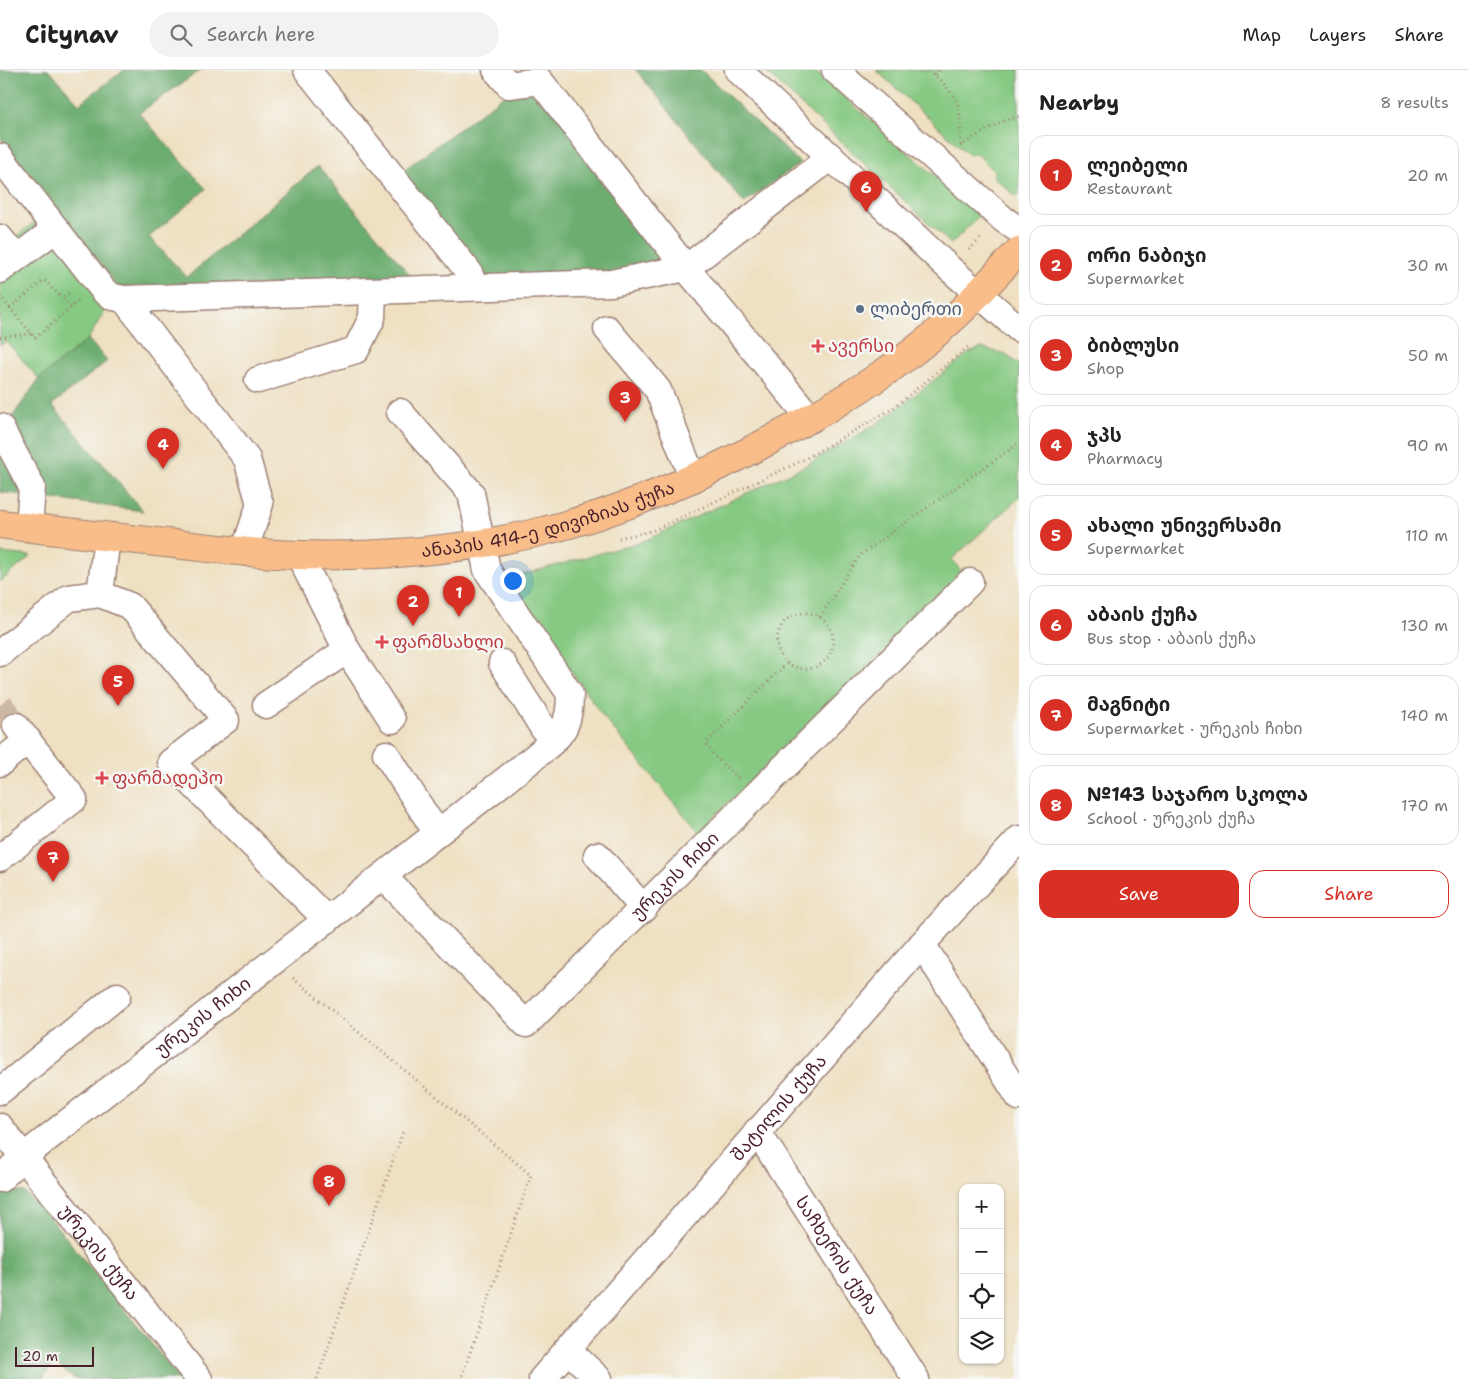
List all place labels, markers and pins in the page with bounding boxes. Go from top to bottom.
pin: 6 [850,171,882,212]
place label: ლიბერთი [870,297,962,321]
marker: ლიბერთი [854,303,866,315]
place label: ავერსი [828,334,894,358]
marker: ავერსი [812,340,824,352]
pin: 3 [609,381,641,422]
pin: 4 [147,428,179,469]
pin: 1 [443,576,475,617]
pin: 2 [397,585,429,626]
place label: ფარმსახლი [392,630,504,654]
marker: ფარმსახლი [376,636,388,648]
pin: 5 [102,665,134,706]
place label: ფარმადეპო [112,766,223,790]
marker: ფარმადეპო [96,772,108,784]
pin: 7 [37,841,69,882]
pin: 8 [313,1165,345,1206]

